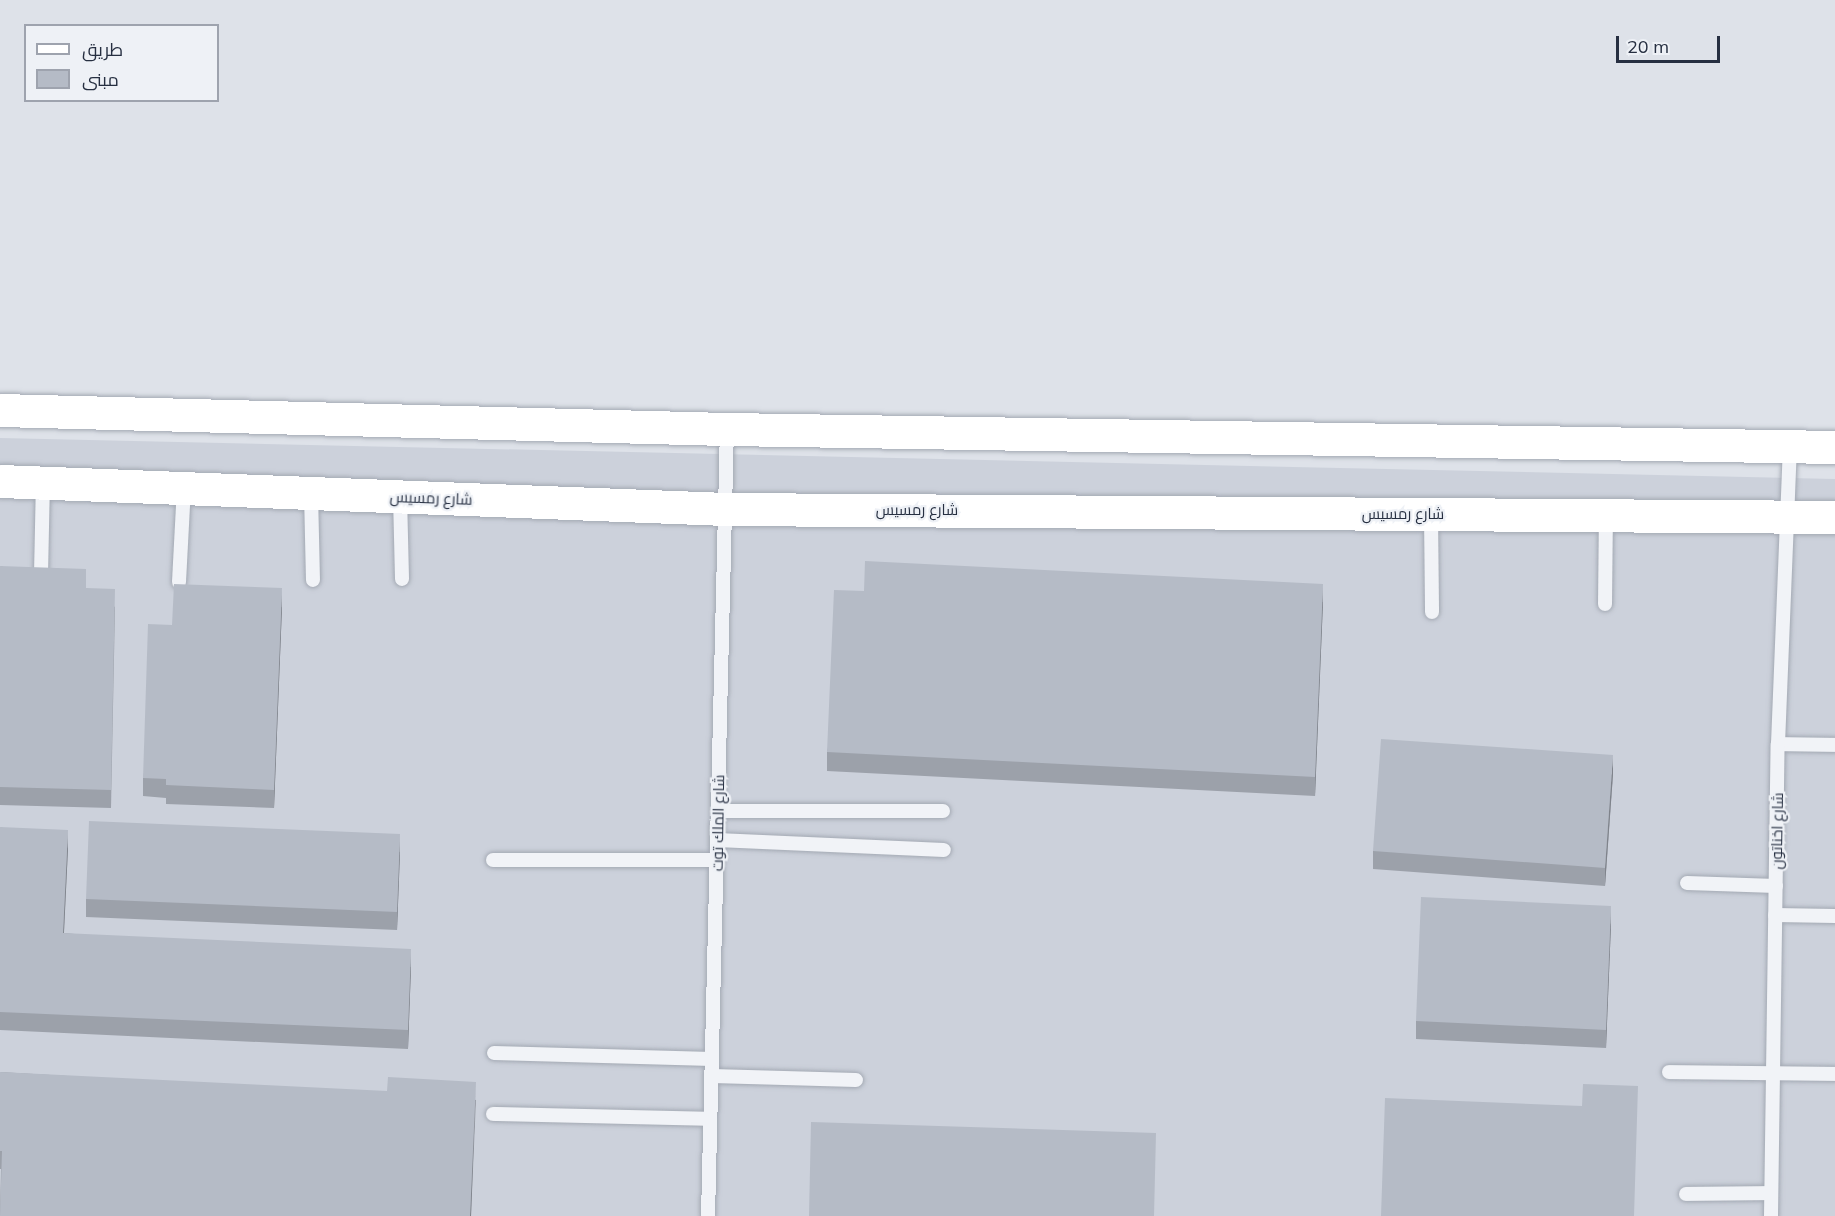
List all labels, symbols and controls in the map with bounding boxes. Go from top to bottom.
legend [24,24,219,102]
scale bar [1619,24,1722,62]
text: 20 m [1627,35,1669,58]
text: طريق [82,38,123,61]
text: مبنى [82,68,119,91]
street label: شارع رمسيس [389,488,473,508]
street label: شارع رمسيس [876,501,958,519]
street label: شارع رمسيس [1362,505,1444,523]
street label: شارع الملك توت [708,775,728,871]
street label: شارع اخناتون [1767,792,1787,870]

